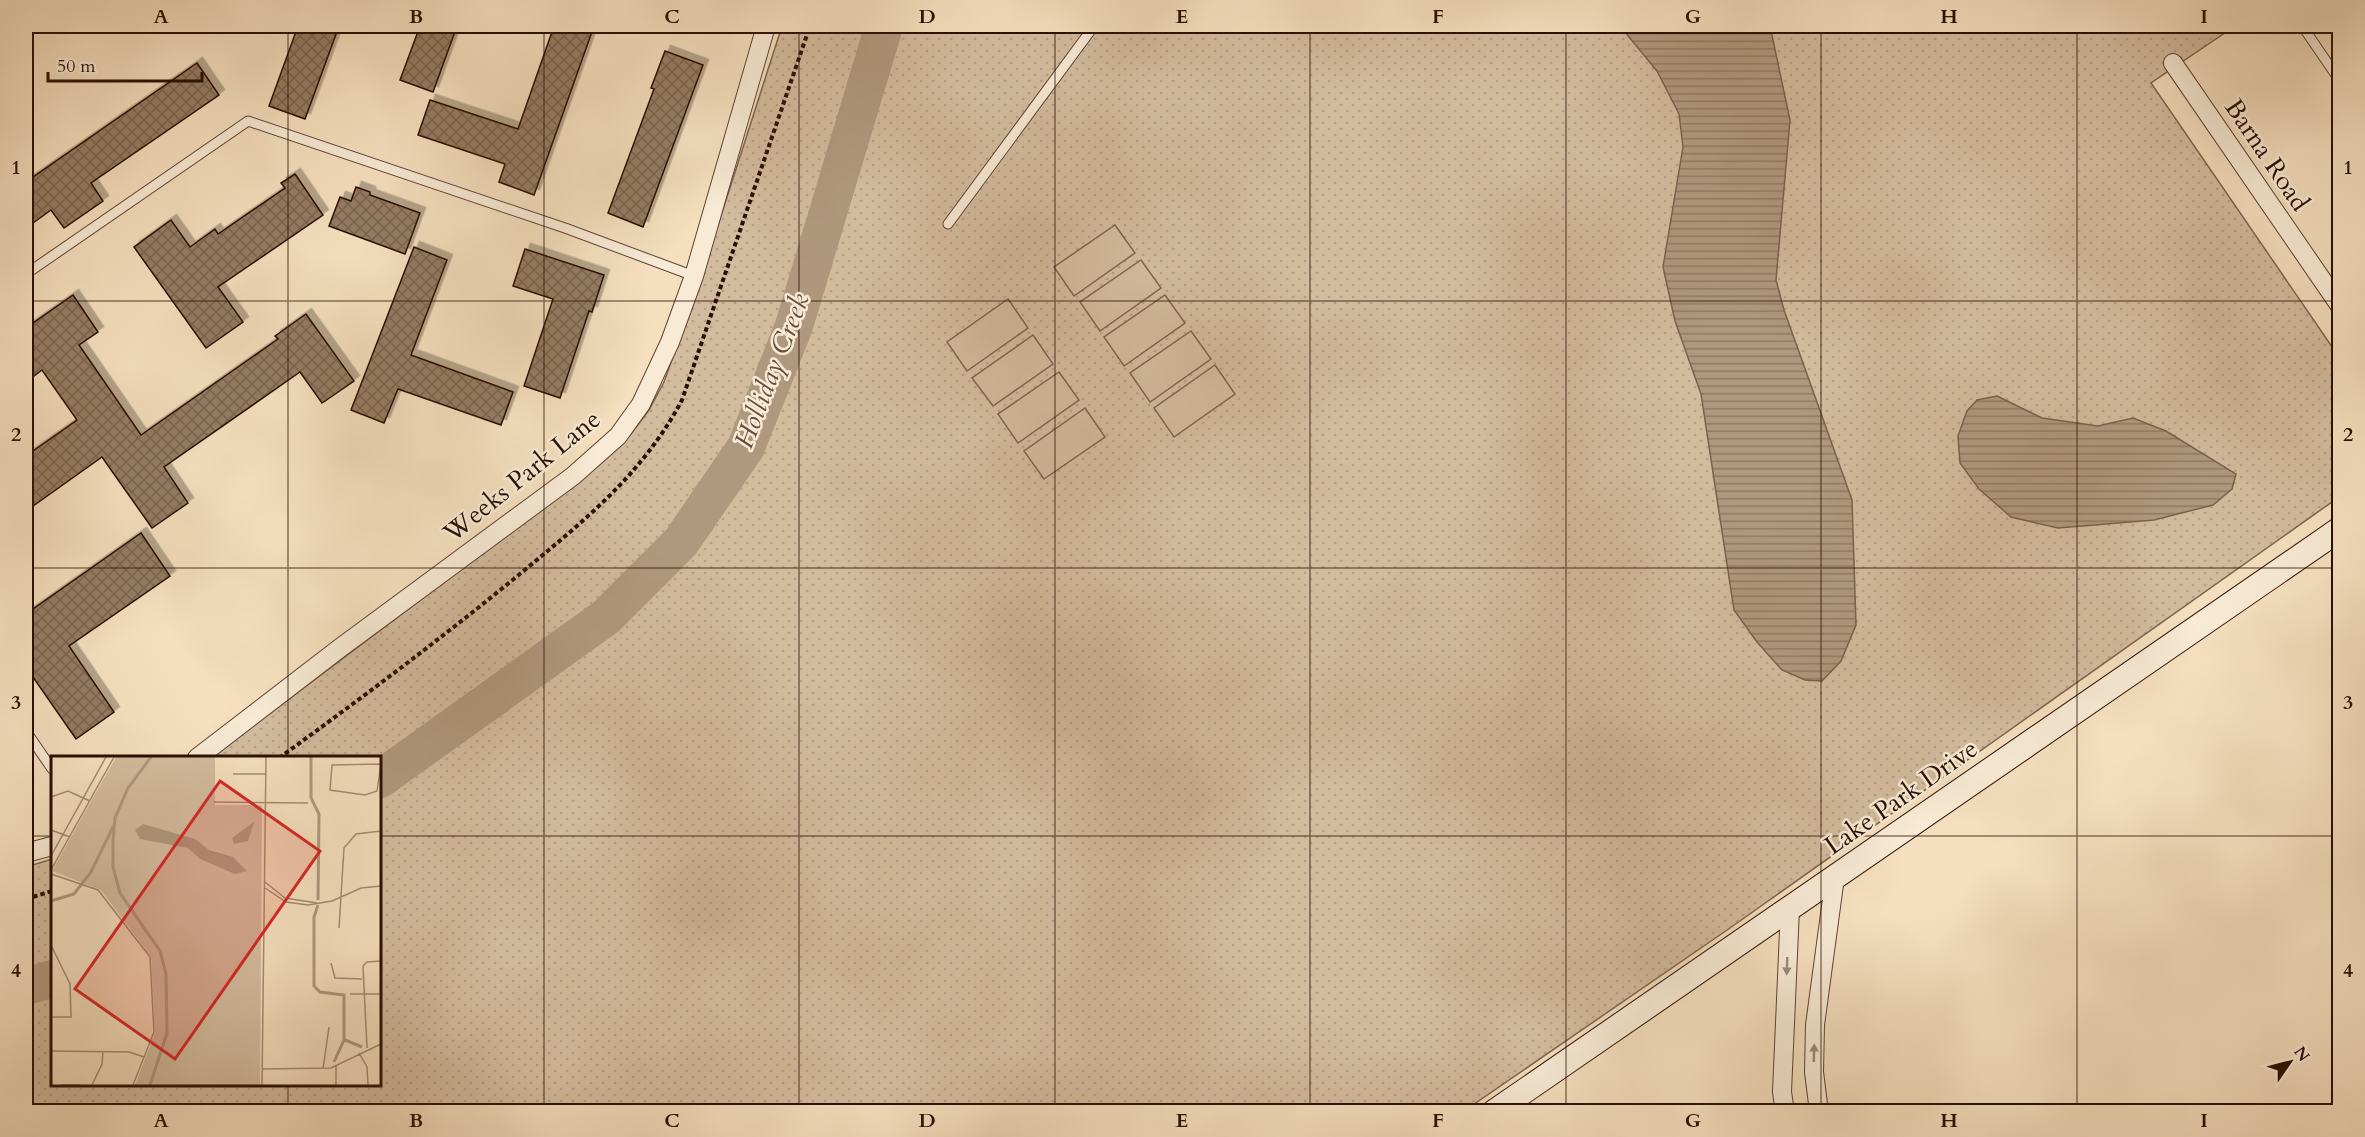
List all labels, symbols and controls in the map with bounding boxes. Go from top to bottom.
text: A [153,3,169,30]
text: B [409,3,423,30]
text: C [664,3,680,30]
text: D [918,3,936,30]
text: E [1176,3,1188,30]
text: F [1432,3,1444,30]
text: G [1685,3,1701,30]
text: H [1940,3,1958,30]
text: I [2200,3,2208,30]
scale bar [48,45,202,83]
text: 50 m [57,54,96,79]
street label: Barna Road [2217,92,2318,218]
text: 1 [11,154,21,181]
text: 1 [2343,154,2353,181]
water label: Holliday Creek [725,288,819,454]
street label: Weeks Park Lane [435,402,608,551]
text: 2 [11,421,21,448]
text: 2 [2343,421,2353,448]
text: 3 [11,689,21,716]
text: 3 [2343,689,2353,716]
street label: Lake Park Drive [1817,731,1985,863]
inset map [51,756,381,1086]
text: 4 [11,957,21,984]
one-way arrow [1783,957,1792,976]
text: 4 [2343,957,2353,984]
north arrow [2260,1032,2320,1092]
text: N [2288,1042,2315,1066]
one-way arrow [1810,1044,1819,1063]
text: A [153,1107,169,1134]
text: B [409,1107,423,1134]
text: C [664,1107,680,1134]
text: D [918,1107,936,1134]
text: E [1176,1107,1188,1134]
text: F [1432,1107,1444,1134]
text: G [1685,1107,1701,1134]
text: H [1940,1107,1958,1134]
text: I [2200,1107,2208,1134]

